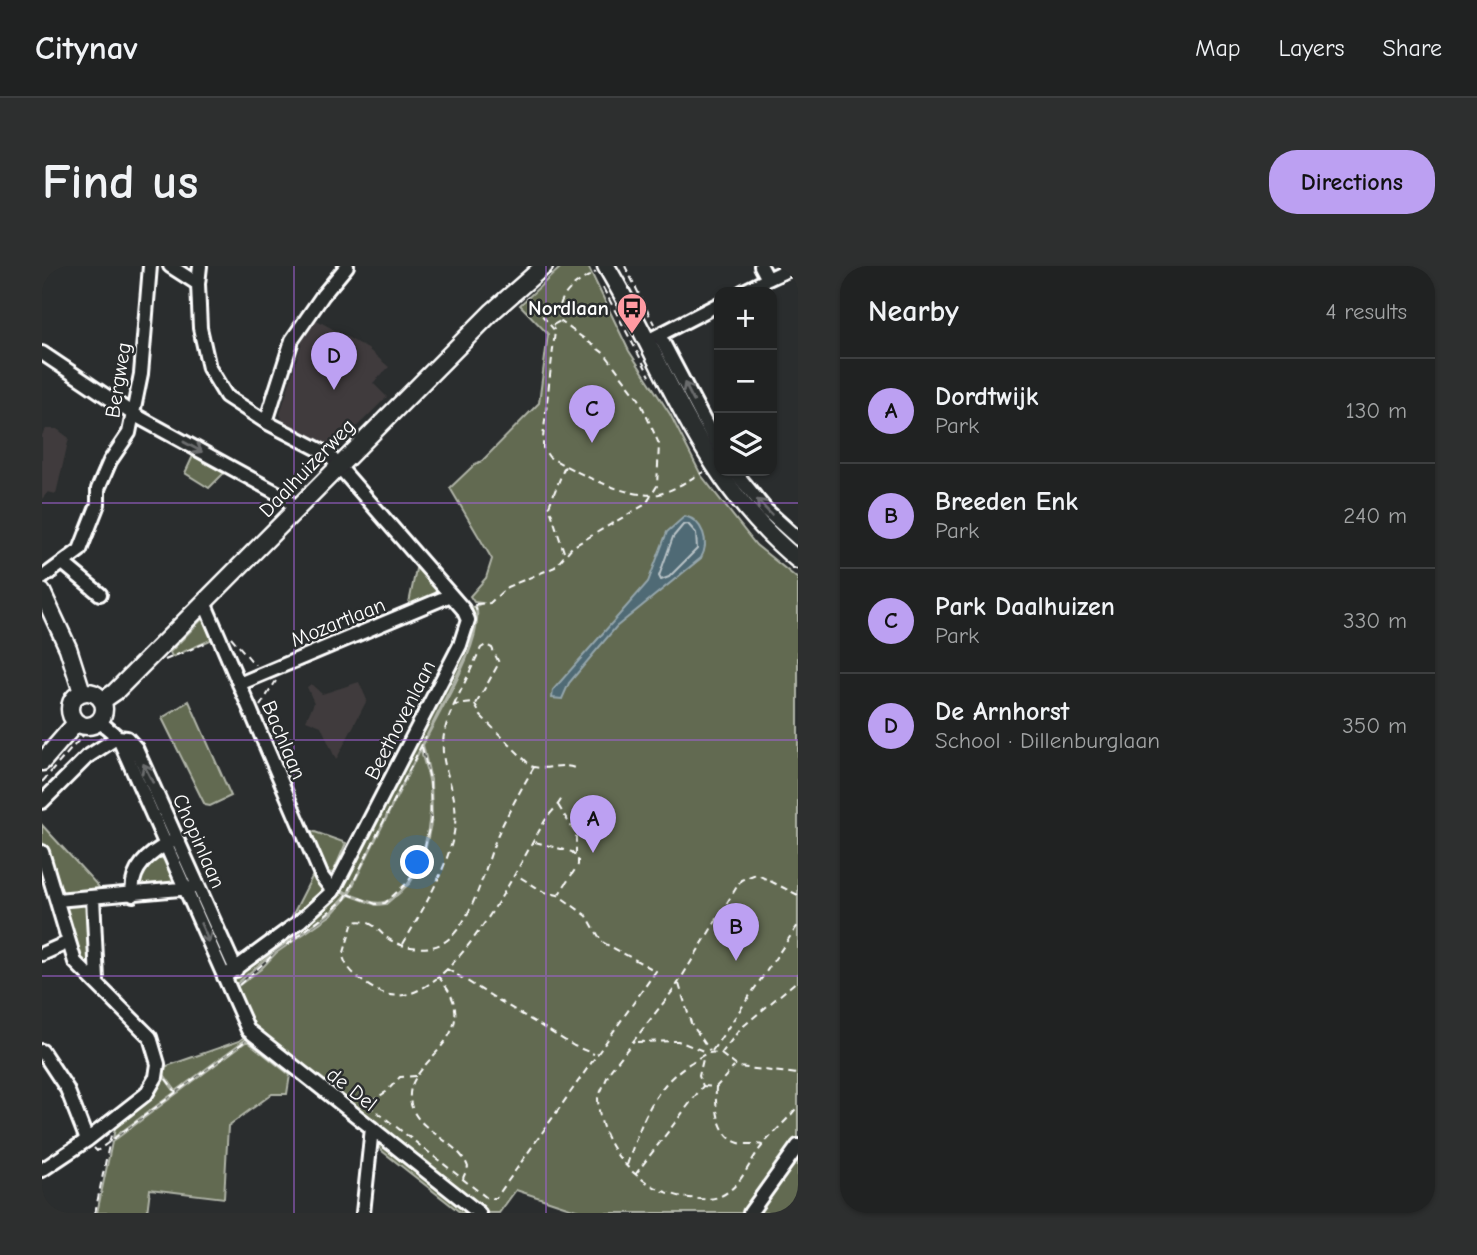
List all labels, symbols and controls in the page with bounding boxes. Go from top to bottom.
text: Citynav [35,29,138,67]
text: Map [1195,34,1241,62]
text: Layers [1279,34,1344,62]
text: Share [1382,34,1442,62]
button: Directions [1269,150,1435,214]
text: Find us [42,154,198,210]
map controls [714,287,777,476]
button: + [714,287,777,350]
bus stop icon: Nordlaan [615,291,649,335]
text: Nearby [868,294,959,329]
place label: Nordlaan [528,296,609,320]
text: 4 results [1325,298,1407,325]
pin: D [311,332,357,390]
street label: Bergweg [100,340,136,420]
button: − [714,350,777,413]
one-way arrow [681,382,695,403]
text: Dordtwijk [935,382,1038,412]
pin: C [569,385,615,443]
text: A [885,397,897,424]
text: 130 m [1346,397,1407,424]
text: Park [935,412,979,439]
button: layers [714,413,777,476]
street label: Daalhuizerweg [254,414,360,522]
one-way arrow [182,441,203,454]
text: Breeden Enk [935,487,1078,517]
one-way arrow [755,499,772,516]
text: B [884,502,898,529]
text: 240 m [1343,502,1407,529]
text: Park [935,517,979,544]
street label: Mozartlaan [287,592,389,652]
text: Park Daalhuizen [935,592,1115,622]
text: C [884,607,898,634]
text: 330 m [1343,607,1407,634]
text: Park [935,622,979,649]
street label: Beethovenlaan [360,656,440,784]
street label: Bachlaan [257,697,311,783]
text: De Arnhorst [935,697,1069,727]
text: D [884,712,898,739]
text: 350 m [1342,712,1407,739]
text: School · Dillenburglaan [935,727,1160,754]
one-way arrow [140,763,154,784]
street label: Chopinlaan [168,790,230,892]
pin: A [570,795,616,853]
your location [400,845,434,879]
pin: B [713,903,759,961]
one-way arrow [199,922,212,944]
street label: de Del [322,1062,382,1116]

